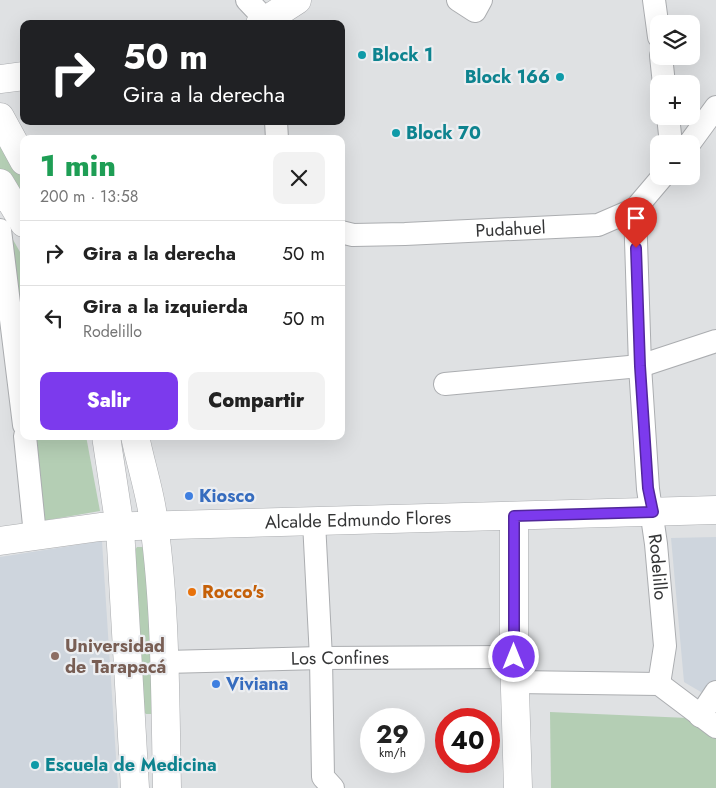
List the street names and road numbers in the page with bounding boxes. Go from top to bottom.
street label: Pudahuel [475,214,546,244]
street label: Alcalde Edmundo Flores [264,504,451,535]
street label: Rodelillo [642,532,674,601]
street label: Los Confines [291,645,389,672]

